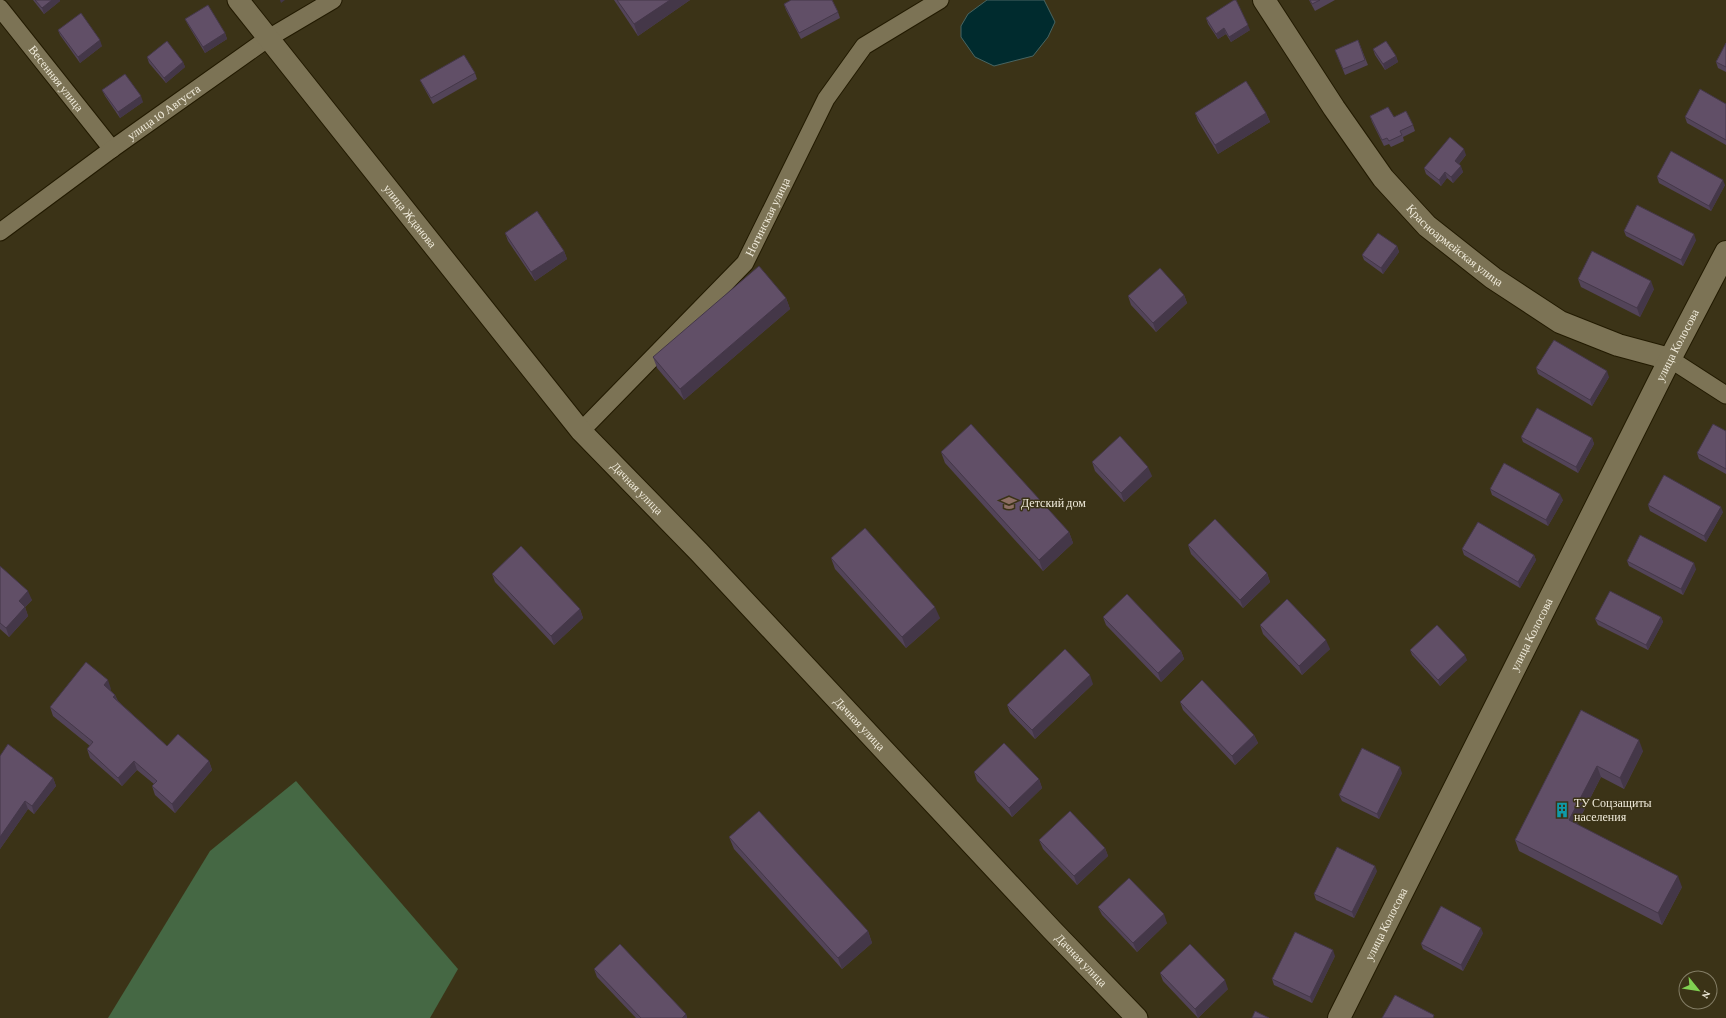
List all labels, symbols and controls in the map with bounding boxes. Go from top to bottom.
street label: Весенняя улица [26,43,87,115]
street label: улица 10 Августа [125,81,204,143]
street label: Ногинская улица [742,175,793,259]
street label: улица Жданова [380,181,440,251]
street label: Красноармейская улица [1404,201,1506,290]
street label: улица Колосова [1653,306,1702,384]
street label: Дачная улица [608,459,666,518]
school or university icon: Детский дом [1000,494,1018,512]
place label: Детский дом [1021,496,1086,510]
street label: улица Колосова [1507,595,1556,673]
street label: Дачная улица [831,694,888,754]
place label: ТУ Соцзащиты населения [1574,796,1652,824]
building icon: ТУ Соцзащиты населения [1553,801,1571,819]
street label: улица Колосова [1362,885,1411,963]
street label: Дачная улица [1052,931,1110,990]
north arrow [1678,970,1718,1010]
text: N [1699,989,1714,1002]

